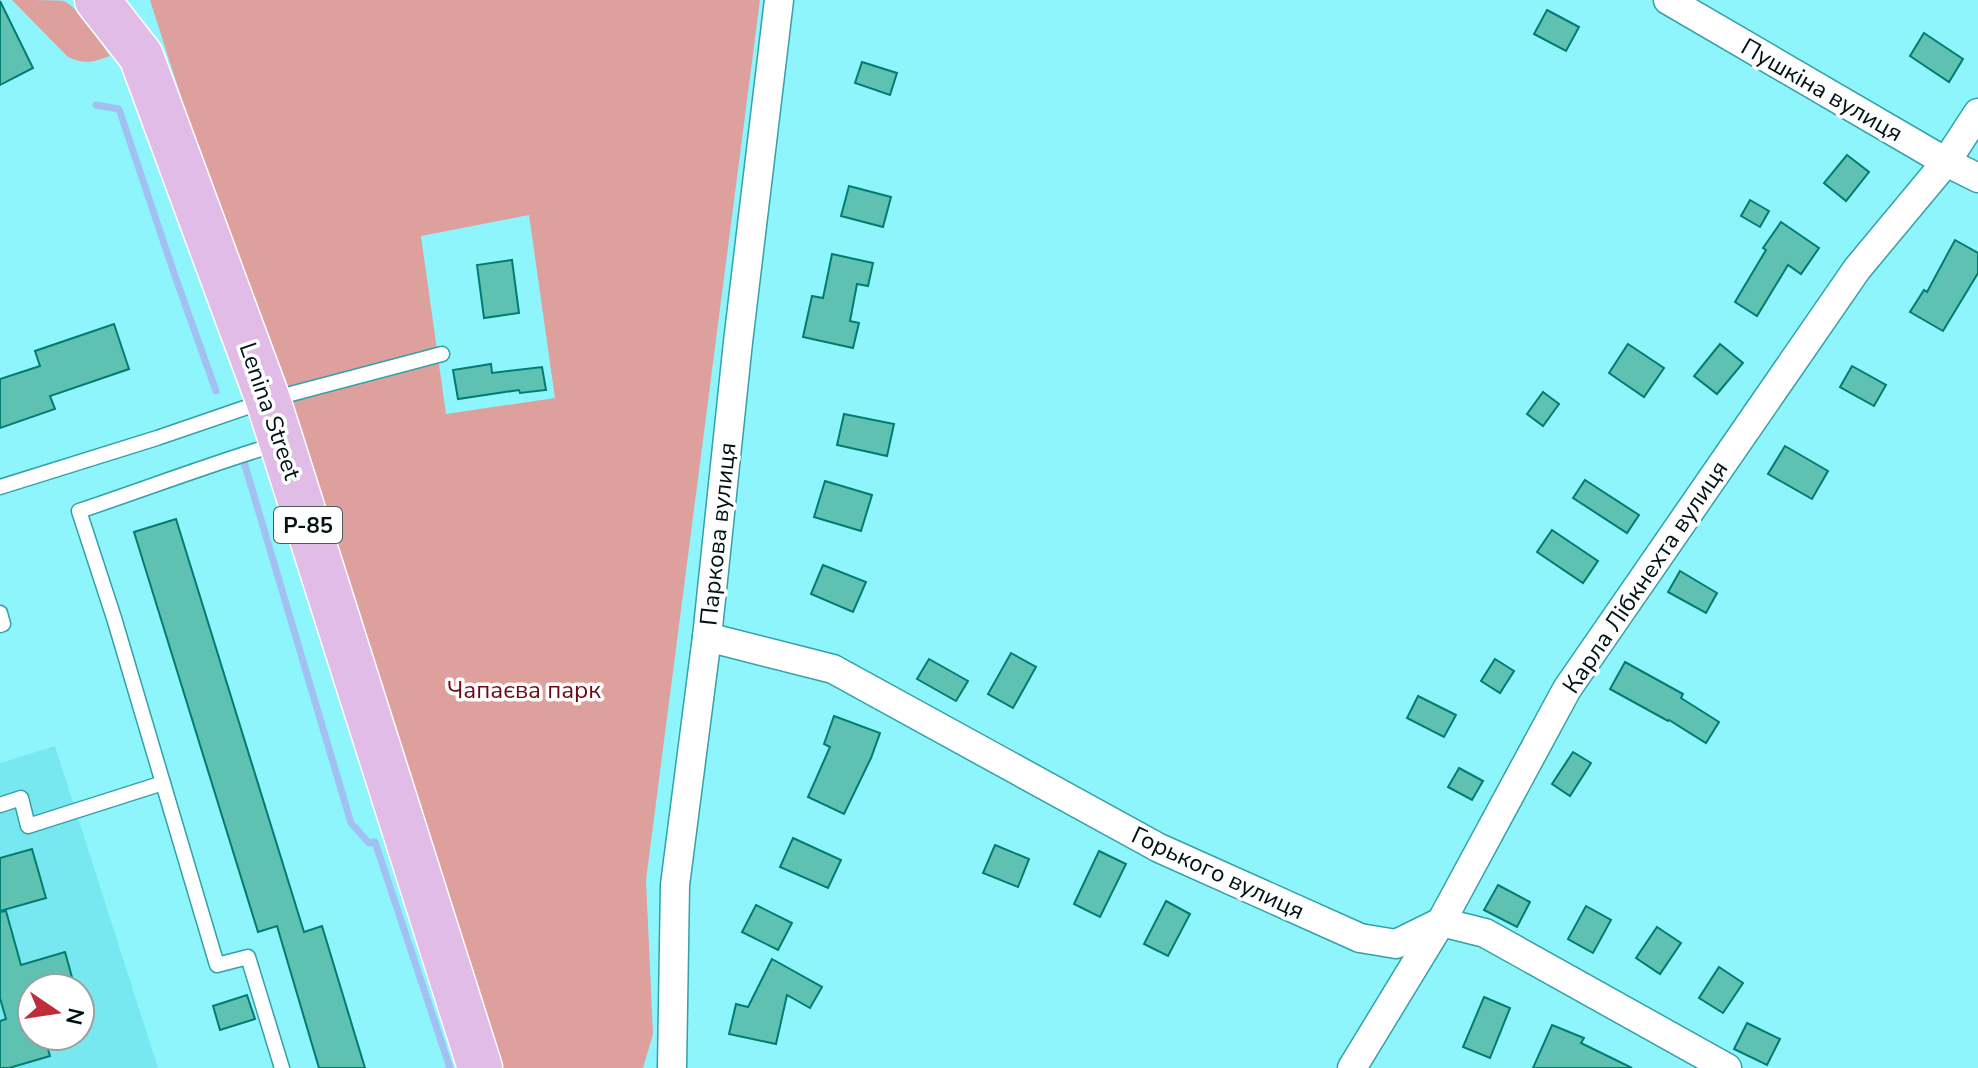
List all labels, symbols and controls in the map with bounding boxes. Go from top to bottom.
street label: Пушкіна вулиця [1735,31,1909,149]
street label: Lenina Street [232,338,309,484]
street label: Паркова вулиця [692,441,744,627]
street label: Карла Лібкнехта вулиця [1555,454,1735,700]
road number: Р-85 [274,507,342,543]
park label: Чапаєва парк [447,674,601,706]
street label: Горького вулиця [1126,819,1310,927]
north arrow [16,972,96,1052]
text: N [58,1005,91,1028]

